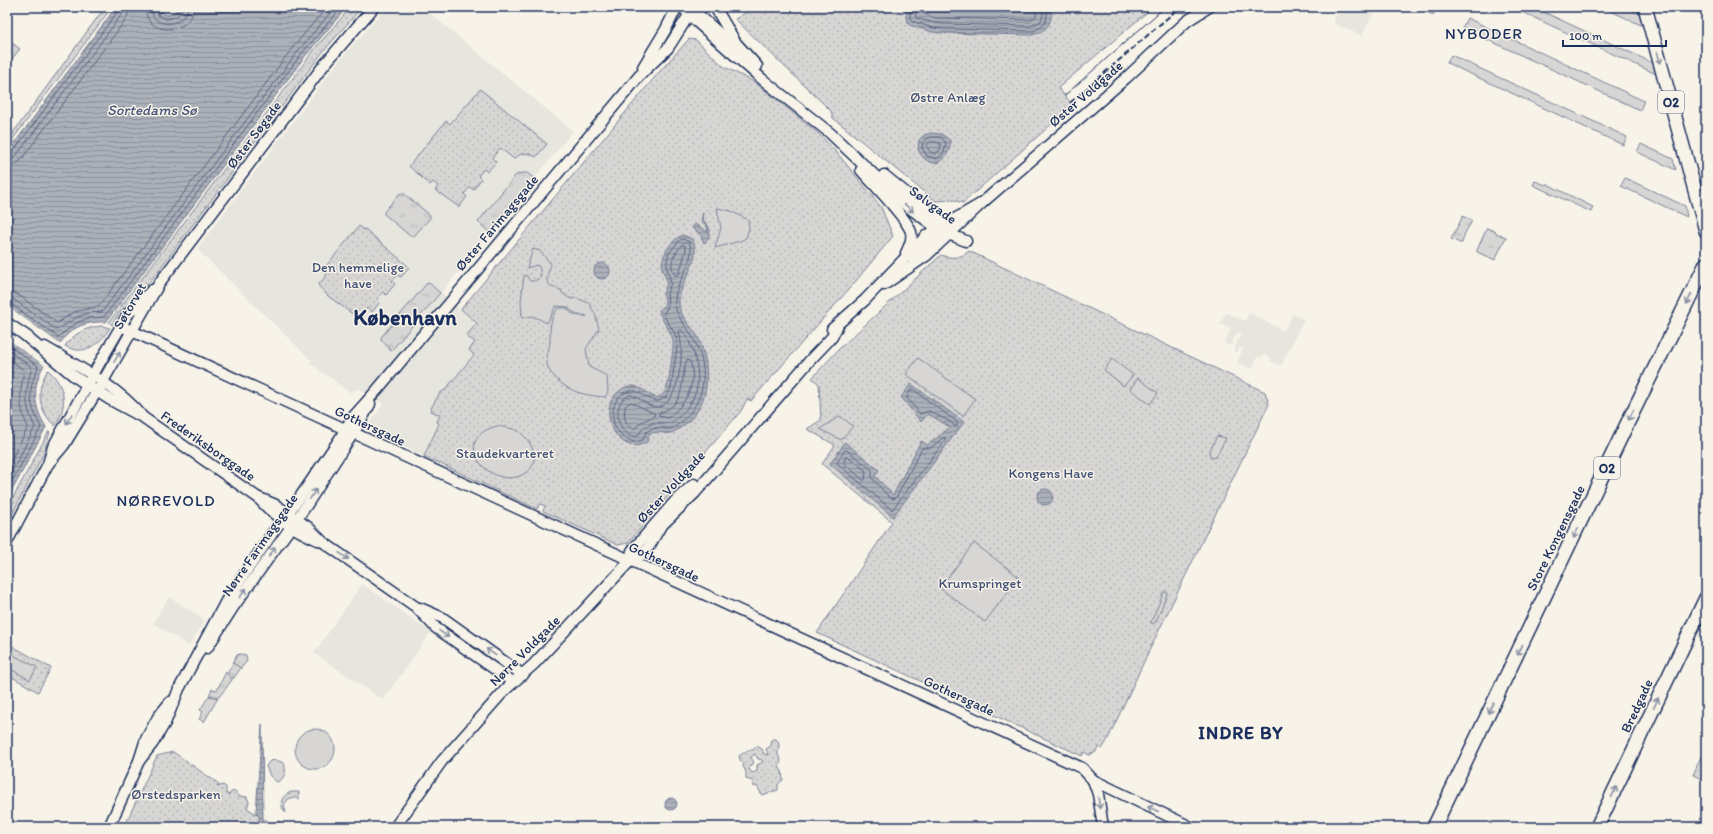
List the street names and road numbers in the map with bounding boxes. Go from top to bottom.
street label: Øster Voldgade [1045,57,1127,131]
road number: O2 [1658,91,1684,113]
street label: Øster Søgade [223,98,285,172]
street label: Øster Farimagsgade [452,171,542,275]
street label: Sølvgade [906,182,960,228]
street label: Søtorvet [110,280,150,332]
street label: Gothersgade [332,402,408,450]
street label: Frederiksborggade [157,407,259,485]
street label: Øster Voldgade [633,447,709,527]
road number: O2 [1594,457,1620,479]
street label: Store Kongensgade [1523,482,1589,593]
street label: Nørre Farimagsgade [218,490,302,600]
street label: Gothersgade [626,538,702,586]
street label: Nørre Voldgade [486,612,564,690]
street label: Gothersgade [921,672,997,720]
street label: Bredgade [1617,676,1657,736]

